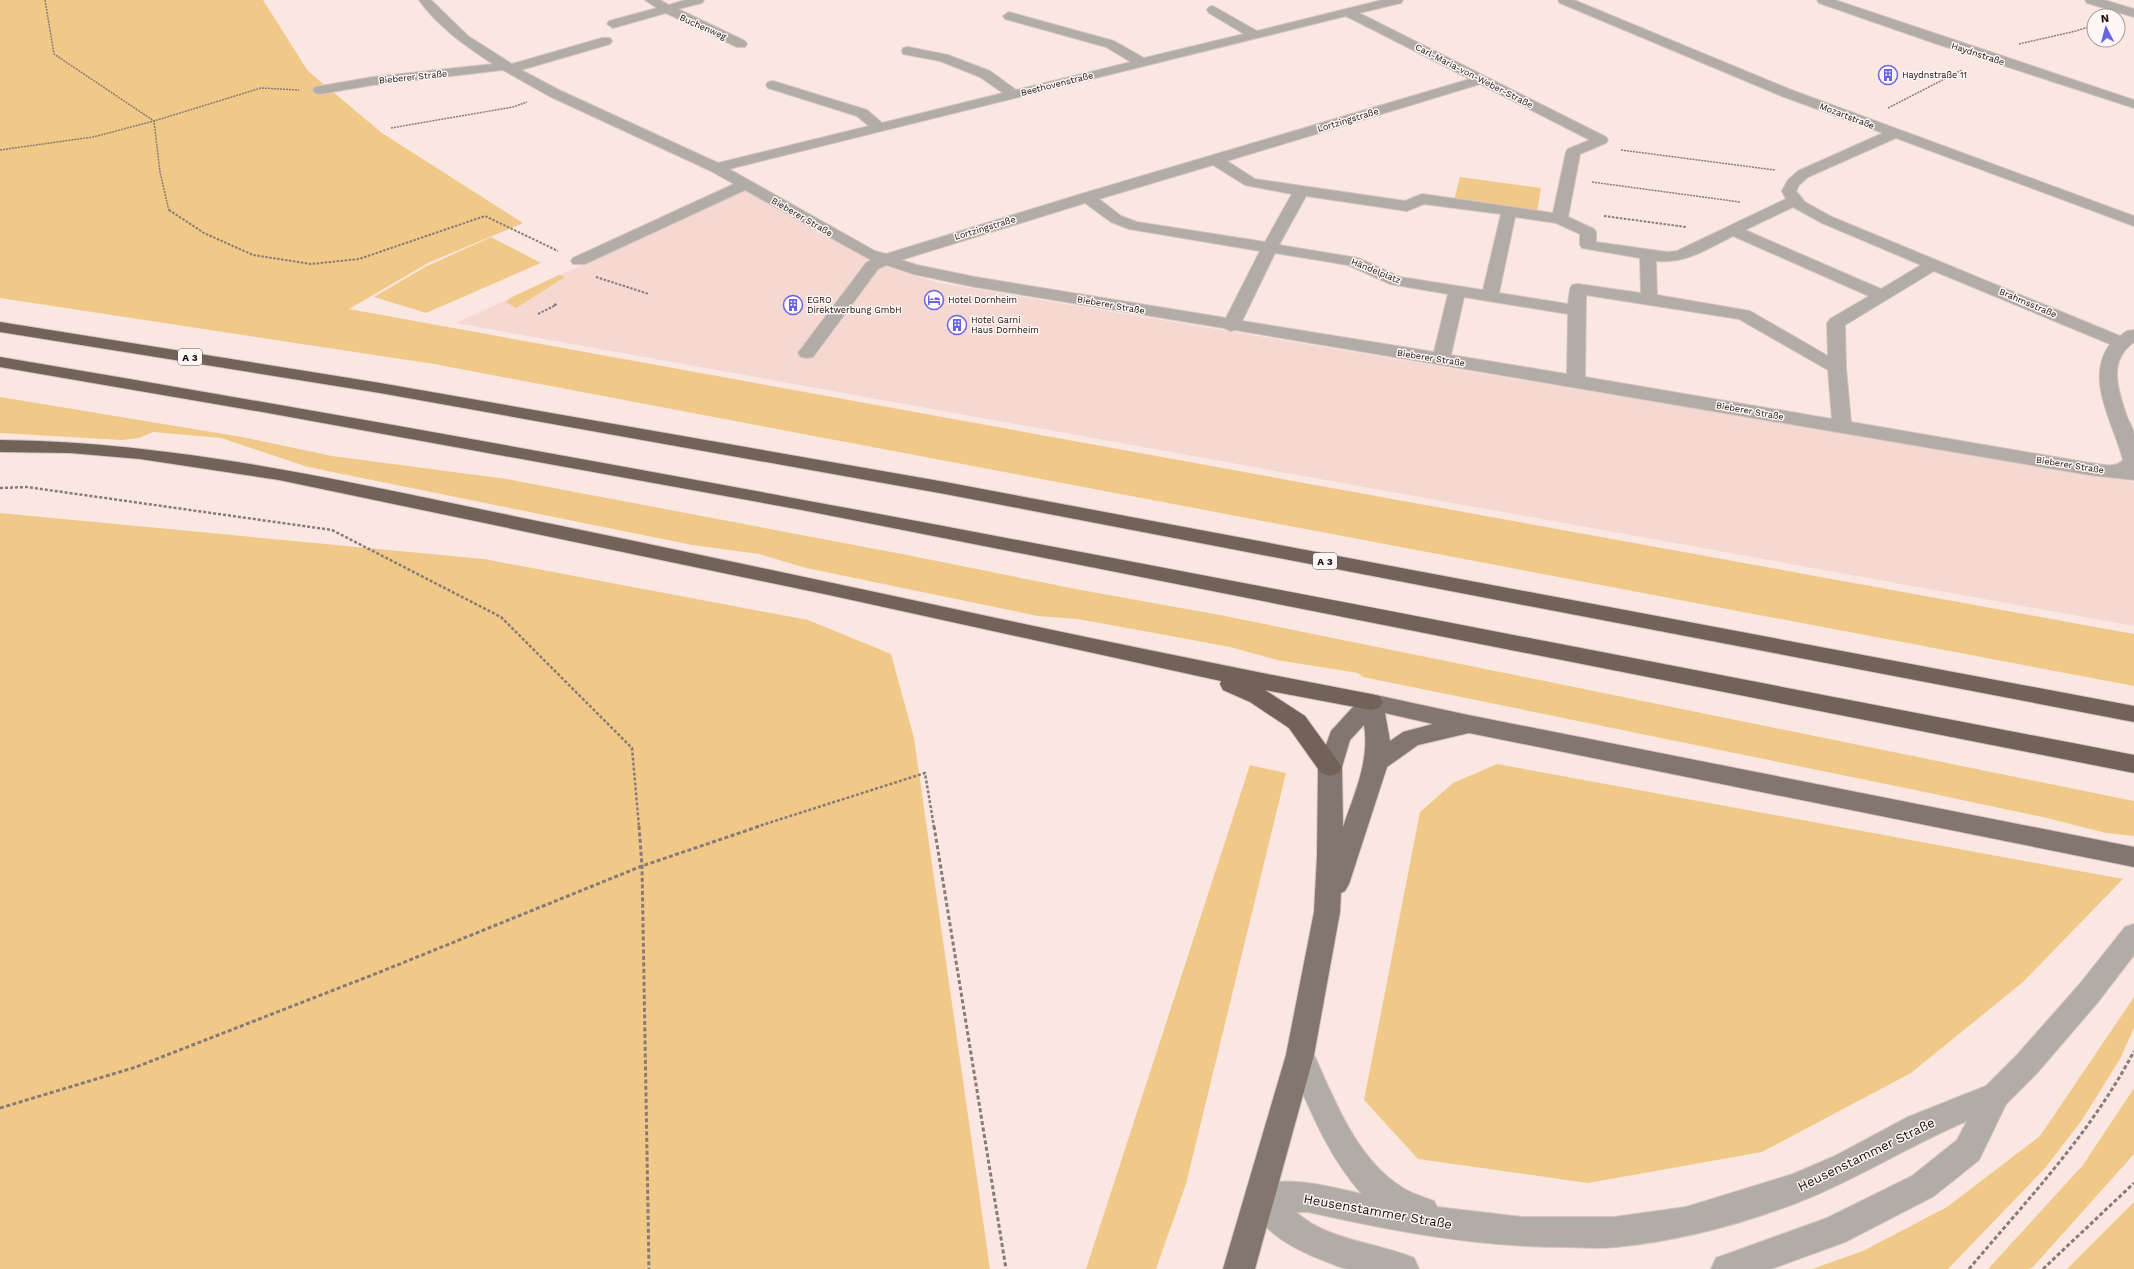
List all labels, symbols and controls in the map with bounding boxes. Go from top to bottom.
north arrow [2086,8,2126,48]
street label: Buchenweg [678,12,728,42]
text: N [2100,12,2110,25]
street label: Haydnstraße [1950,41,2006,67]
street label: Carl-Maria-von-Weber-Straße [1414,42,1534,110]
building icon: Haydnstraße 11 [1877,64,1899,86]
street label: Bieberer Straße [378,68,448,86]
street label: Beethovenstraße [1020,70,1094,98]
place label: Haydnstraße 11 [1902,70,1967,80]
street label: Mozartstraße [1818,101,1876,131]
street label: Lortzingstraße [1316,106,1380,134]
street label: Bieberer Straße [770,196,834,238]
street label: Lortzingstraße [953,214,1017,242]
street label: Händelplatz [1350,256,1402,286]
street label: Brahmsstraße [1998,286,2058,320]
hotel icon: Hotel Dornheim [923,289,945,311]
building icon: EGRO Direktwerbung GmbH [782,294,804,316]
street label: Bieberer Straße [1076,294,1146,316]
place label: EGRO Direktwerbung GmbH [807,295,902,315]
place label: Hotel Dornheim [948,295,1017,305]
building icon: Hotel Garni Haus Dornheim [946,314,968,336]
place label: Hotel Garni Haus Dornheim [971,315,1039,335]
street label: Bieberer Straße [1396,348,1466,368]
road number: A 3 [178,349,202,365]
street label: Bieberer Straße [1715,400,1785,422]
street label: Bieberer Straße [2035,455,2105,475]
road number: A 3 [1313,553,1337,569]
street label: Heusenstammer Straße [1795,1115,1937,1194]
street label: Heusenstammer Straße [1302,1191,1453,1232]

